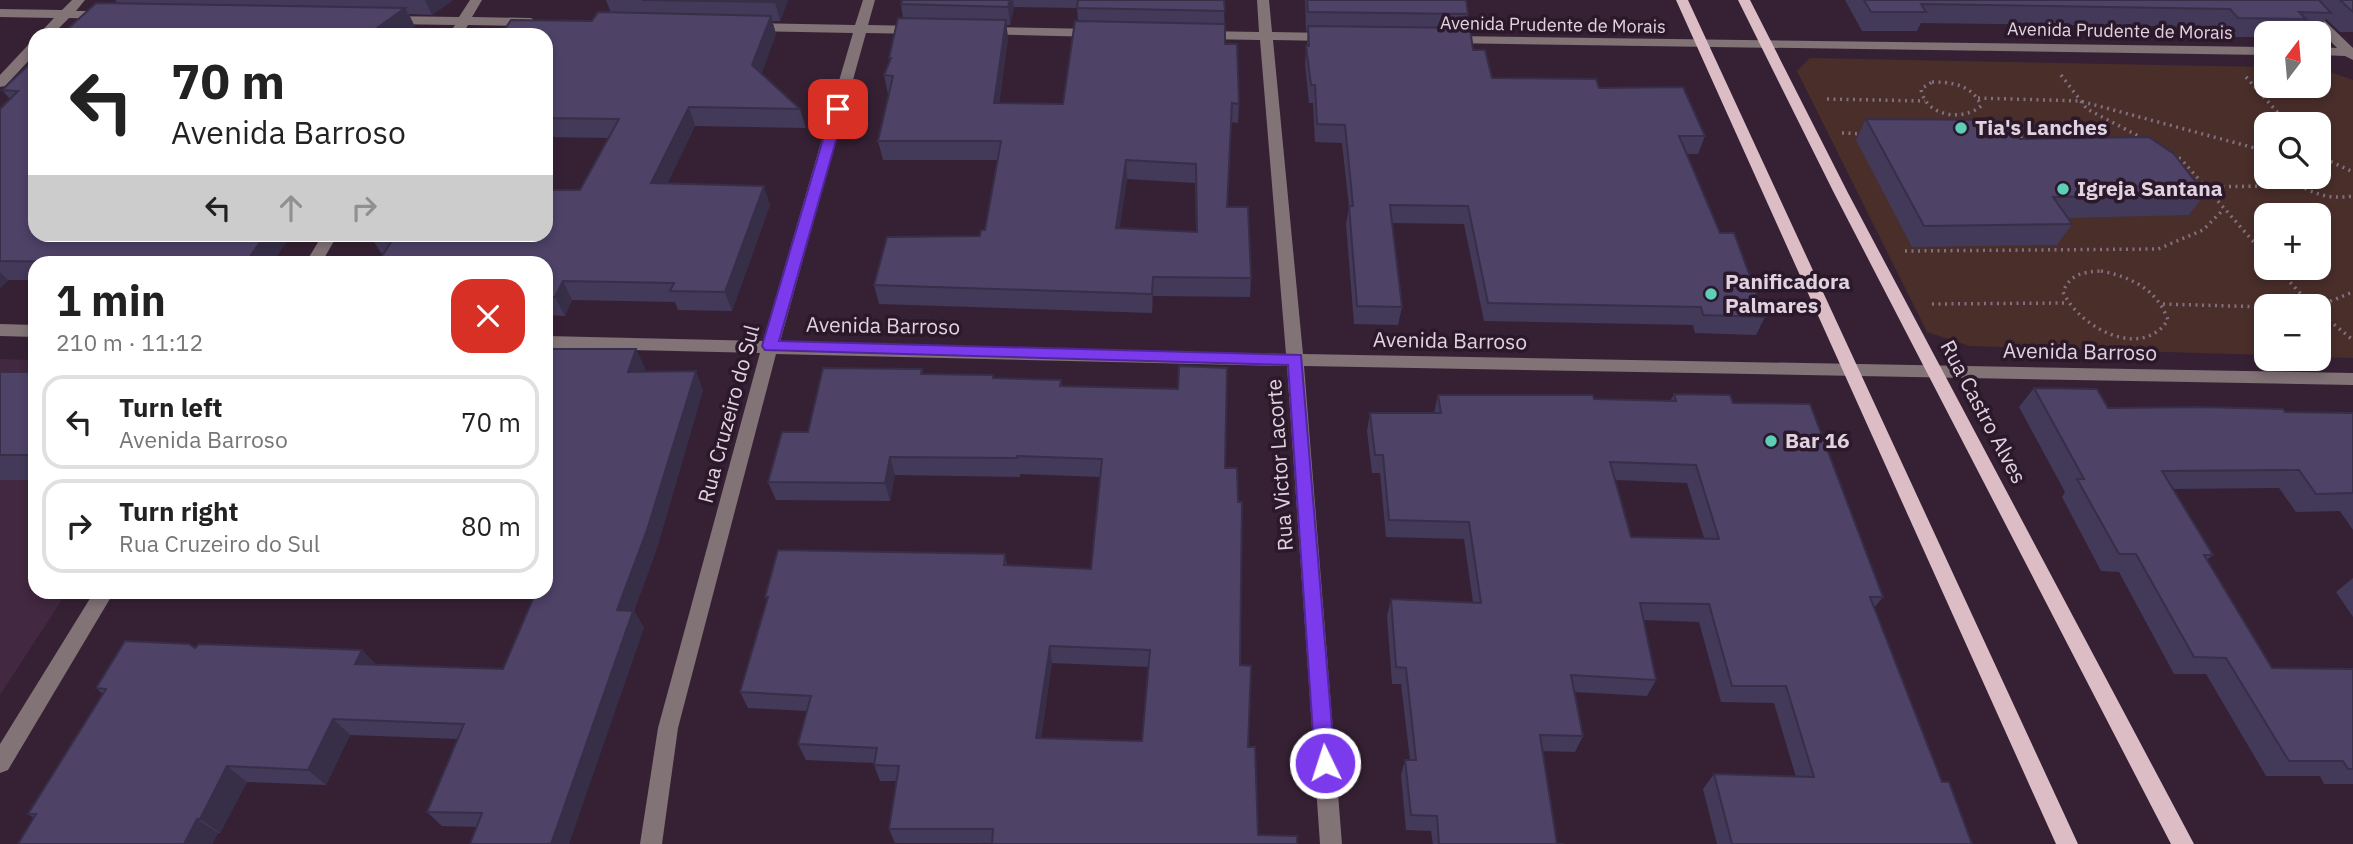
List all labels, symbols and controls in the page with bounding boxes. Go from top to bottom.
street label: Avenida Prudente de Morais [1440,11,1666,38]
street label: Avenida Prudente de Morais [2007,17,2233,44]
north arrow [2254,21,2331,98]
map controls [2254,21,2331,371]
text: 70 m [171,49,285,112]
icon: left [56,56,147,147]
pin [808,79,868,139]
icon: arrive [819,90,857,128]
text: Avenida Barroso [171,111,406,153]
button: search [2254,112,2331,189]
place label: Tia's Lanches [1975,113,2108,141]
marker: Tia's Lanches [1953,120,1969,136]
place label: Igreja Santana [2077,174,2223,202]
marker: Igreja Santana [2055,181,2071,197]
icon: left [199,189,237,227]
icon: ahead [272,189,310,227]
icon: right [345,189,383,227]
button: + [2254,203,2331,280]
place label: Panificadora Palmares [1725,267,1850,319]
text: 1 min [56,273,166,328]
button: close [451,279,525,353]
marker: Panificadora Palmares [1703,286,1719,302]
button: − [2254,294,2331,371]
street label: Avenida Barroso [806,310,960,340]
street label: Rua Cruzeiro do Sul [691,321,765,506]
street label: Avenida Barroso [1373,325,1527,355]
text: 210 m · 11:12 [56,327,203,357]
street label: Rua Castro Alves [1934,335,2033,488]
street label: Avenida Barroso [2003,336,2157,366]
street label: Rua Victor Lacorte [1259,378,1299,552]
text: Turn left [119,390,222,424]
icon: left [60,403,98,441]
text: 70 m [461,405,521,439]
text: Avenida Barroso [119,424,288,454]
place label: Bar 16 [1785,426,1850,454]
marker: Bar 16 [1763,433,1779,449]
text: Turn right [119,494,238,528]
icon: right [60,507,98,545]
text: 80 m [461,509,521,543]
text: Rua Cruzeiro do Sul [119,528,320,558]
position arrow [1288,726,1362,800]

